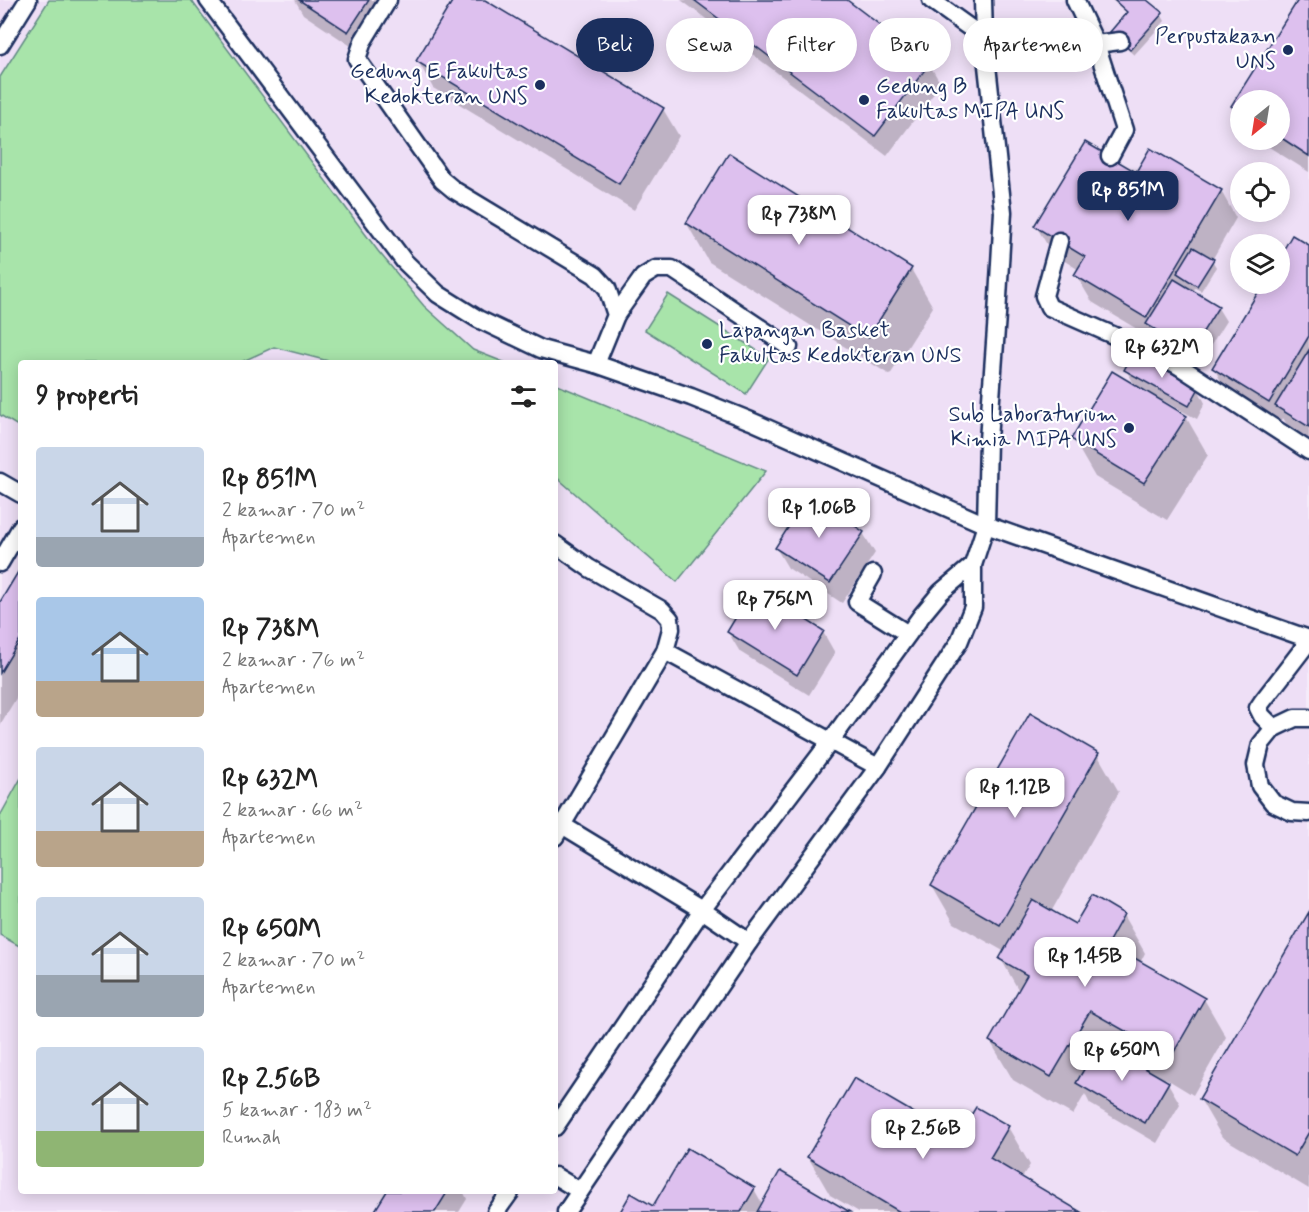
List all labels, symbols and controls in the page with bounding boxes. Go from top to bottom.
chip: Beli [576,18,654,72]
chip: Sewa [666,18,754,72]
chip: Filter [766,18,857,72]
chip: Baru [869,18,951,72]
chip: Apartemen [963,18,1103,72]
place label: Perpustakaan UNS [1155,23,1276,76]
marker: Perpustakaan UNS [1281,43,1295,57]
place label: Gedung E Fakultas Kedokteran UNS [350,58,528,111]
place label: Gedung B Fakultas MIPA UNS [876,73,1065,126]
marker: Gedung E Fakultas Kedokteran UNS [533,78,547,92]
north arrow [1230,90,1290,150]
map controls [1230,90,1290,294]
marker: Gedung B Fakultas MIPA UNS [857,93,871,107]
button: locate [1230,162,1290,222]
pin: Rp 851M [1073,171,1183,222]
text: Rp 851M [1091,177,1165,204]
pin: Rp 738M [744,195,854,246]
text: Rp 738M [762,201,836,228]
button: layers [1230,234,1290,294]
place label: Lapangan Basket Fakultas Kedokteran UNS [719,317,962,370]
pin: Rp 632M [1107,328,1217,379]
text: Rp 632M [1125,334,1199,361]
marker: Lapangan Basket Fakultas Kedokteran UNS [700,337,714,351]
text: 9 properti [36,379,138,413]
icon: filters [507,380,540,413]
place label: Sub Laboraturium Kimia MIPA UNS [948,401,1117,454]
marker: Sub Laboraturium Kimia MIPA UNS [1122,421,1136,435]
text: Rp 851M [222,463,317,497]
icon: home [84,471,156,543]
pin: Rp 1.06B [757,488,881,539]
text: Rp 1.06B [782,494,856,521]
text: 2 kamar · 70 m² [222,497,365,524]
text: Apartemen [222,524,315,551]
pin: Rp 756M [720,580,830,631]
text: Rp 756M [737,586,813,613]
text: Rp 738M [222,613,319,647]
icon: home [84,621,156,693]
text: 2 kamar · 76 m² [222,647,365,674]
text: Apartemen [222,674,315,701]
text: Rp 632M [222,763,318,797]
pin: Rp 1.12B [953,768,1077,819]
icon: home [84,771,156,843]
text: Rp 1.12B [979,774,1051,801]
text: 2 kamar · 66 m² [222,797,363,824]
text: Apartemen [222,824,315,851]
text: Rp 650M [222,913,321,947]
icon: home [84,921,156,993]
pin: Rp 1.45B [1023,937,1147,988]
text: Rp 1.45B [1048,943,1122,970]
text: 2 kamar · 70 m² [222,947,365,974]
text: Apartemen [222,974,315,1001]
pin: Rp 650M [1067,1031,1177,1082]
text: Rp 650M [1084,1037,1160,1064]
text: Rp 2.56B [222,1063,320,1097]
icon: home [84,1071,156,1143]
text: 5 kamar · 183 m² [222,1097,372,1124]
pin: Rp 2.56B [861,1109,985,1160]
text: Rp 2.56B [885,1115,961,1142]
text: Rumah [222,1124,281,1151]

